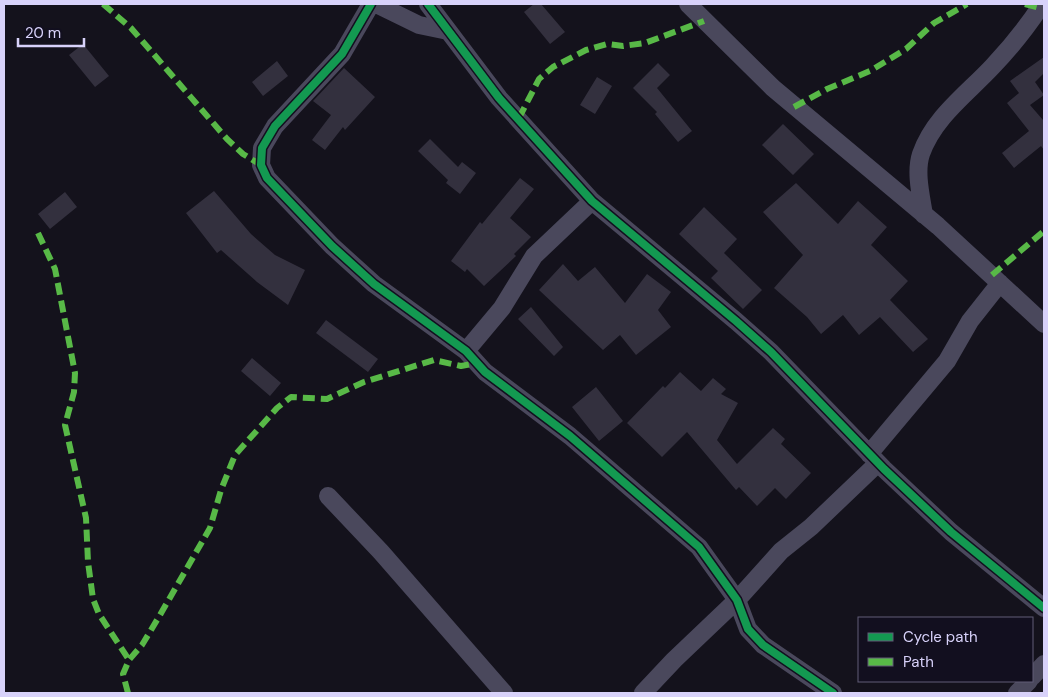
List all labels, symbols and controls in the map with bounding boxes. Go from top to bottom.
scale bar [18,15,84,47]
text: 20 m [25,23,61,43]
legend [858,617,1033,682]
text: Cycle path [903,627,978,647]
text: Path [903,652,934,672]

